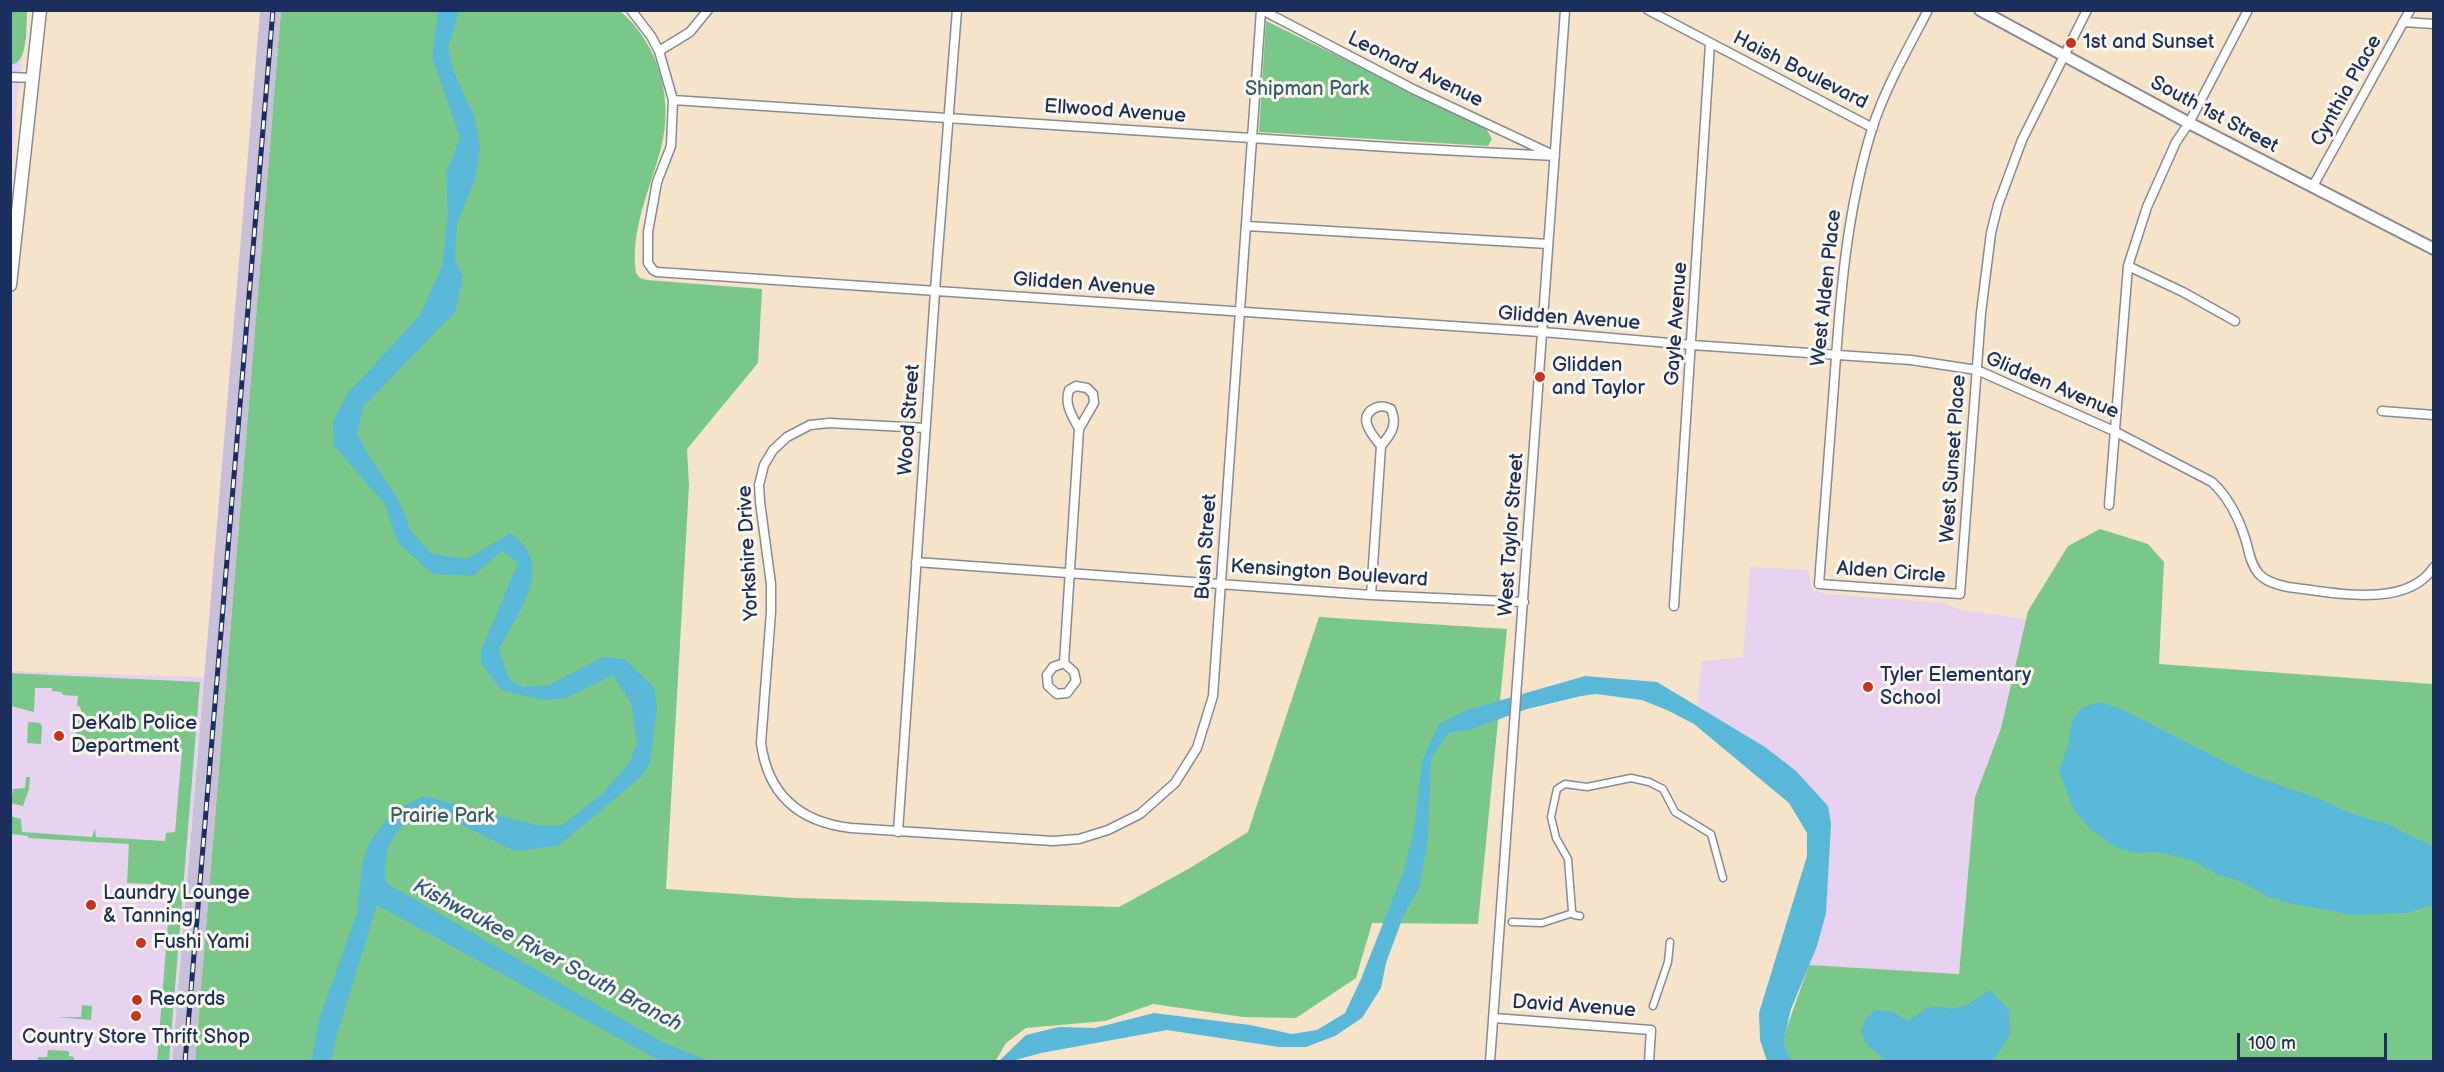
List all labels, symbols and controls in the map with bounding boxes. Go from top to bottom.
street label: Leonard Avenue [1343,27,1487,113]
street label: Haish Boulevard [1729,27,1871,115]
place label: 1st and Sunset [2083,31,2214,55]
street label: Cynthia Place [2306,31,2388,151]
marker: 1st and Sunset [2064,36,2078,50]
street label: South 1st Street [2146,71,2282,159]
park label: Shipman Park [1245,78,1369,102]
street label: Ellwood Avenue [1043,95,1187,129]
street label: West Alden Place [1807,208,1847,368]
street label: Gayle Avenue [1661,261,1693,387]
street label: Glidden Avenue [1012,268,1156,302]
street label: Glidden Avenue [1497,302,1641,336]
street label: Glidden Avenue [1982,347,2122,425]
place label: Glidden and Taylor [1552,354,1645,401]
street label: Wood Street [894,363,926,477]
marker: Glidden and Taylor [1533,370,1547,384]
street label: West Sunset Place [1936,374,1972,544]
street label: West Taylor Street [1494,452,1530,618]
street label: Yorkshire Drive [733,485,765,621]
street label: Bush Street [1191,493,1223,601]
street label: Kensington Boulevard [1229,555,1429,593]
street label: Alden Circle [1836,557,1946,589]
place label: Tyler Elementary School [1880,664,2031,711]
marker: Tyler Elementary School [1861,680,1875,694]
place label: DeKalb Police Department [71,712,197,759]
marker: DeKalb Police Department [52,729,66,743]
park label: Prairie Park [390,805,494,829]
water label: Kishwaukee River South Branch [408,874,686,1038]
place label: Laundry Lounge & Tanning [103,882,250,929]
marker: Laundry Lounge & Tanning [84,898,98,912]
place label: Fushi Yami [153,931,249,955]
marker: Fushi Yami [134,936,148,950]
place label: Records [149,988,225,1012]
street label: David Avenue [1511,991,1637,1023]
marker: Records [130,993,144,1007]
marker: Country Store Thrift Shop [129,1009,143,1023]
scale bar [2240,1021,2390,1059]
place label: Country Store Thrift Shop [22,1026,250,1050]
text: 100 m [2248,1033,2296,1054]

